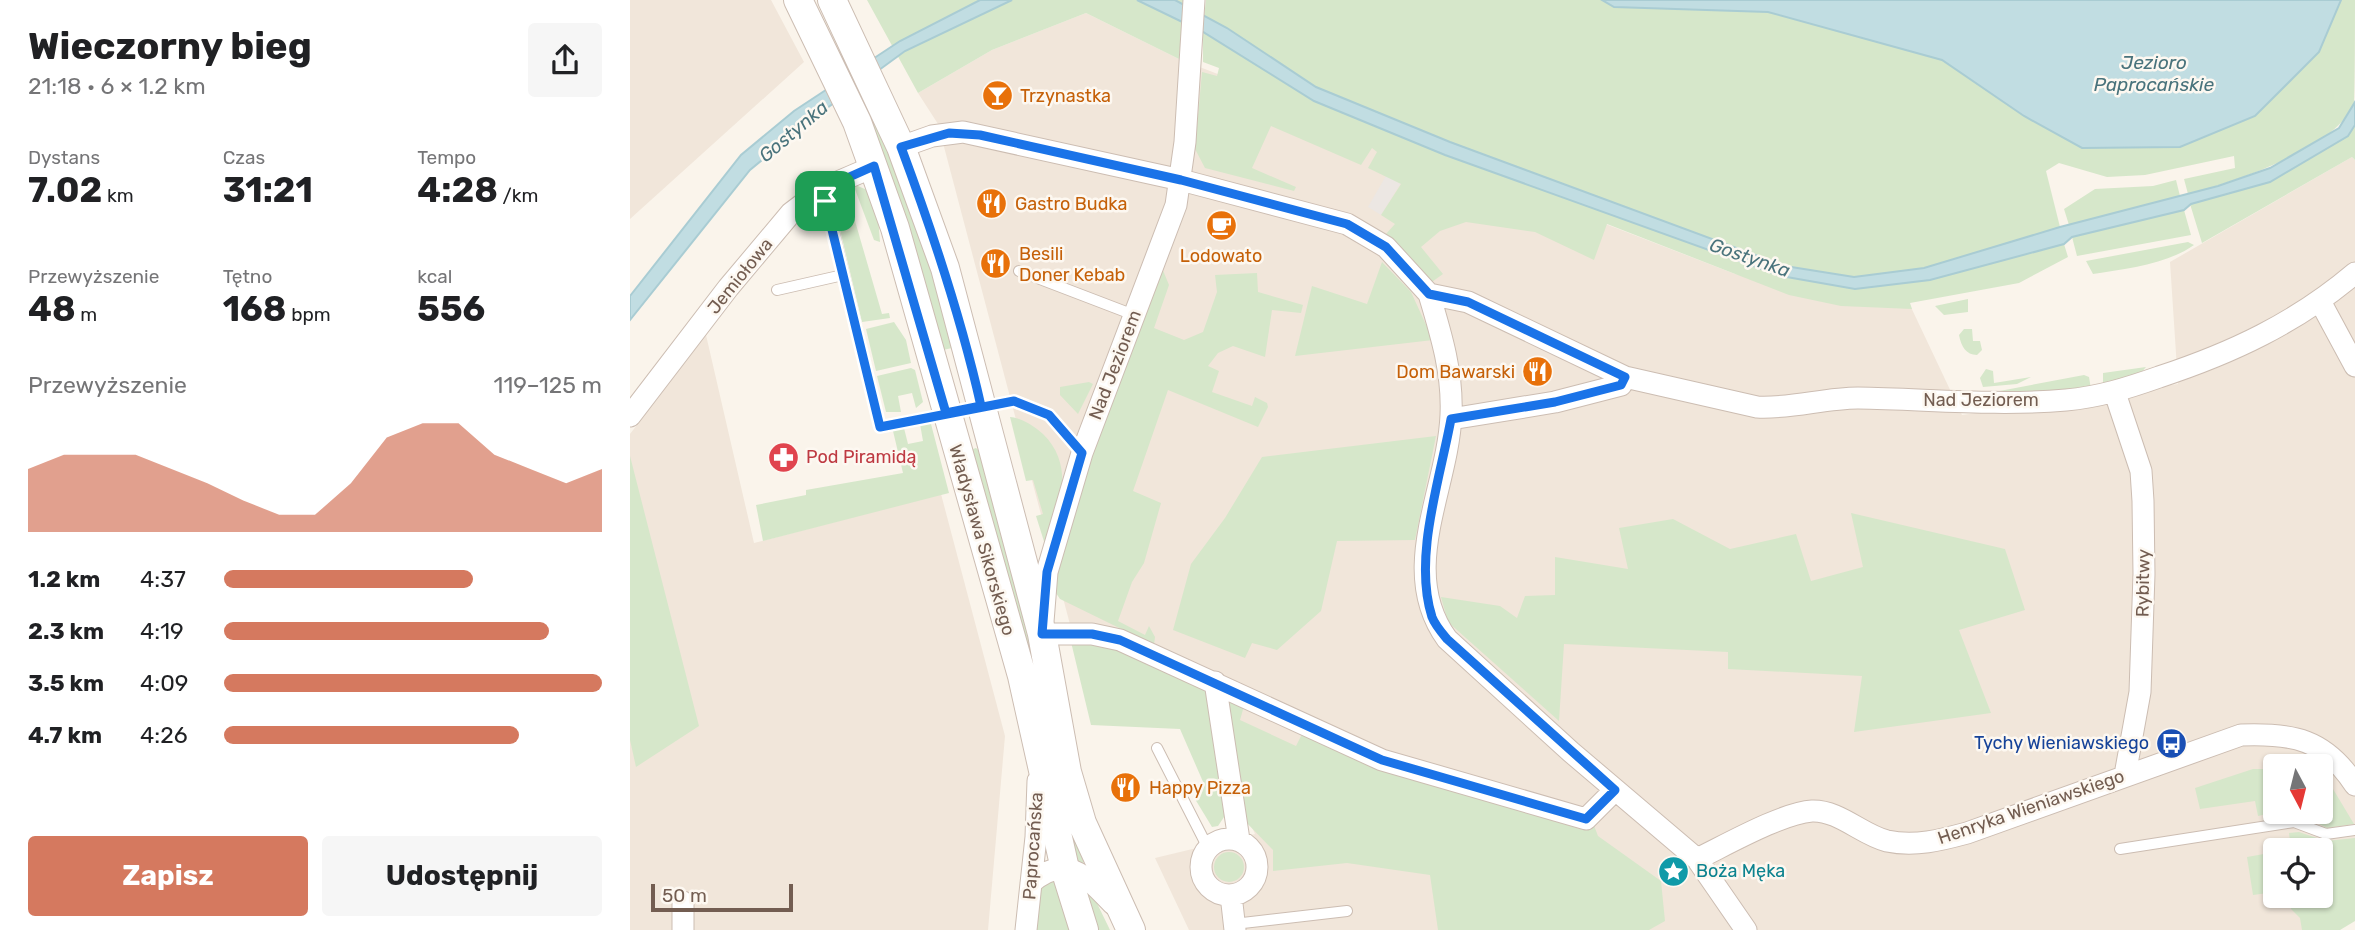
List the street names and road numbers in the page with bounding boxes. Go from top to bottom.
street label: Jemiołowa [703,234,777,318]
street label: Nad Jeziorem [1084,307,1146,423]
street label: Nad Jeziorem [1923,389,2039,411]
street label: Władysława Sikorskiego [944,442,1020,638]
street label: Rybitwy [2131,549,2155,617]
street label: Henryka Wieniawskiego [1935,765,2127,849]
street label: Paprocańska [1018,791,1048,901]

